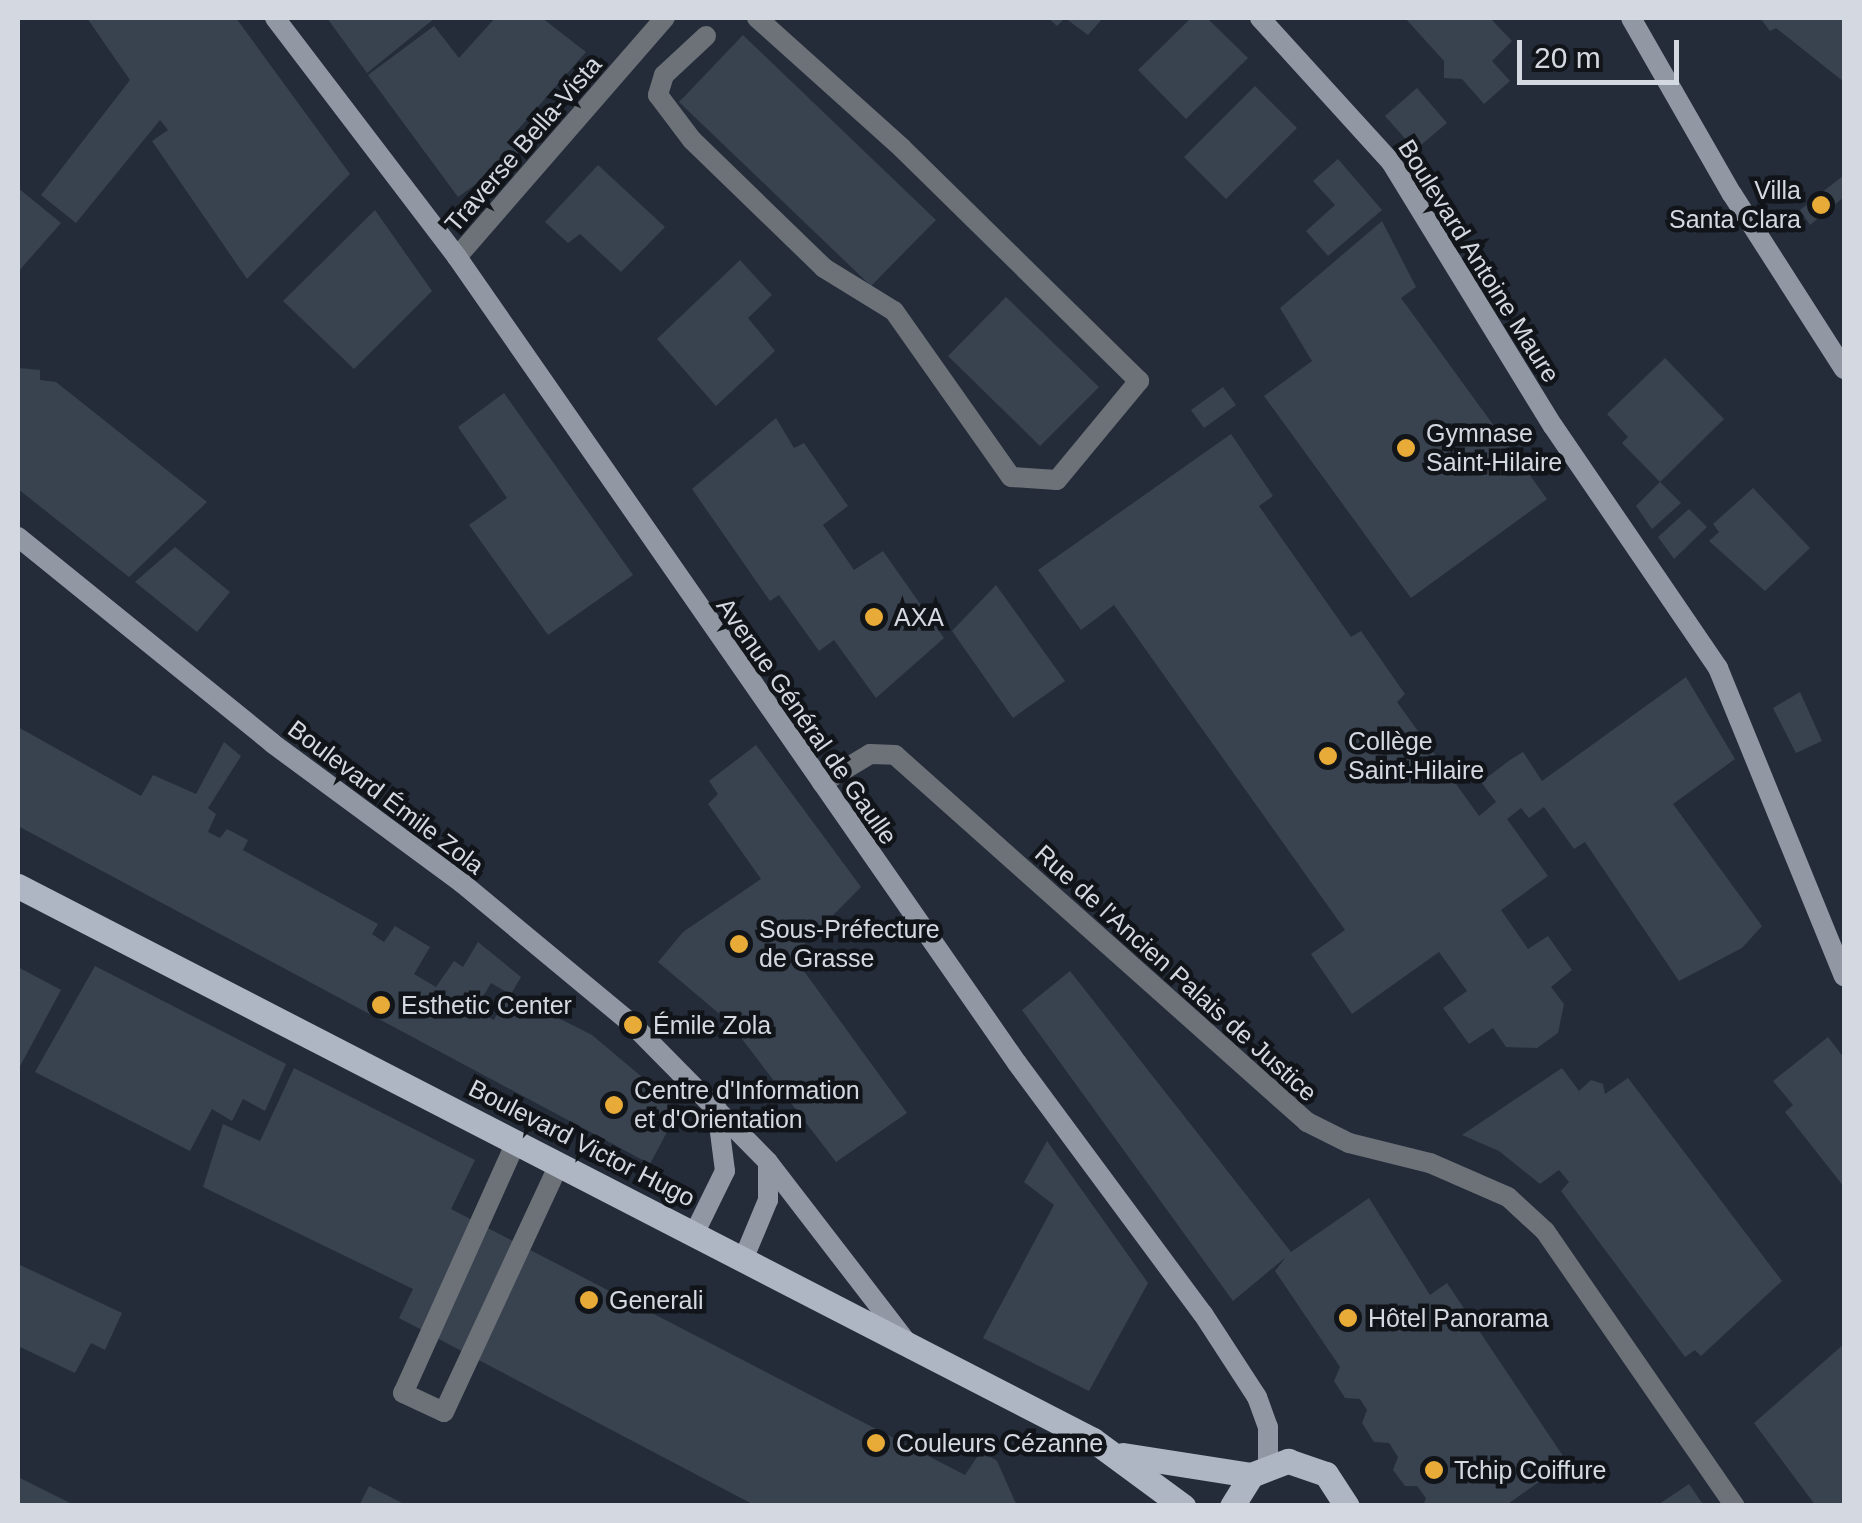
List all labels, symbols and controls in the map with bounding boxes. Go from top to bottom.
scale bar [1522,20,1684,82]
text: 20 m [1534,41,1601,74]
street label: Traverse Bella-Vista [438,50,608,238]
street label: Boulevard Antoine Maure [1392,133,1566,389]
place label: Villa Santa Clara [1669,176,1801,235]
marker: Villa Santa Clara [1810,194,1832,216]
place label: Gymnase Saint-Hilaire [1426,419,1562,478]
marker: Gymnase Saint-Hilaire [1395,437,1417,459]
street label: Avenue Général de Gaulle [710,592,904,850]
place label: AXA [894,602,944,632]
marker: AXA [863,606,885,628]
street label: Boulevard Émile Zola [282,714,490,880]
place label: Collège Saint-Hilaire [1348,727,1484,786]
marker: Collège Saint-Hilaire [1317,745,1339,767]
street label: Rue de l'Ancien Palais de Justice [1029,838,1323,1108]
place label: Sous-Préfecture de Grasse [759,915,940,974]
marker: Sous-Préfecture de Grasse [728,933,750,955]
place label: Esthetic Center [401,990,572,1020]
marker: Esthetic Center [370,994,392,1016]
place label: Émile Zola [653,1010,771,1040]
marker: Émile Zola [622,1014,644,1036]
street label: Boulevard Victor Hugo [464,1073,700,1213]
place label: Centre d'Information et d'Orientation [634,1076,860,1135]
marker: Centre d'Information et d'Orientation [603,1094,625,1116]
place label: Generali [609,1285,703,1315]
marker: Generali [578,1289,600,1311]
place label: Hôtel Panorama [1368,1303,1549,1333]
marker: Hôtel Panorama [1337,1307,1359,1329]
place label: Couleurs Cézanne [896,1428,1103,1458]
marker: Couleurs Cézanne [865,1432,887,1454]
place label: Tchip Coiffure [1454,1455,1606,1485]
marker: Tchip Coiffure [1423,1459,1445,1481]

